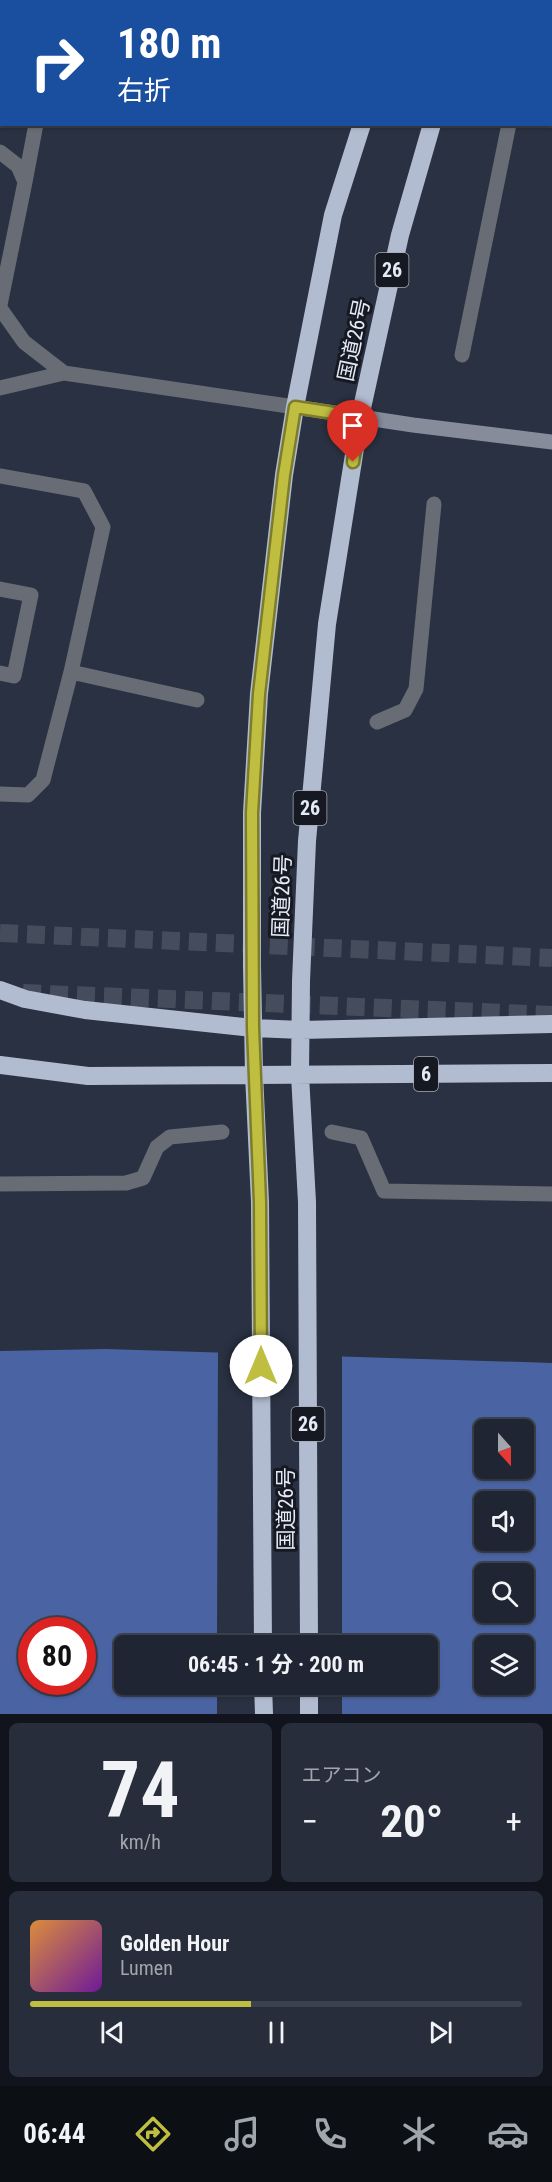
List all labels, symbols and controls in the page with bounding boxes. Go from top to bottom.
text: 180 m [117,19,222,68]
icon: right [18,24,96,102]
text: 右折 [117,75,171,107]
road number: 26 [376,253,408,287]
street label: 国道26号 [334,297,374,383]
pin [327,400,378,462]
icon: arrive [336,409,369,442]
road number: 26 [294,791,326,825]
street label: 国道26号 [269,854,295,938]
road number: 6 [414,1057,438,1091]
position arrow [229,1334,293,1398]
road number: 26 [292,1407,324,1441]
north arrow [474,1419,534,1479]
map controls [474,1419,534,1695]
street label: 国道26号 [274,1467,298,1551]
button: sound [474,1491,534,1551]
button: search [474,1563,534,1623]
speed limit sign: 80 [18,1617,96,1695]
button: layers [474,1635,534,1695]
text: 06:45 · 1 分 · 200 m [188,1652,364,1677]
text: 74 [101,1745,180,1836]
text: エアコン [302,1763,382,1787]
text: 20° [380,1795,443,1848]
text: − [302,1802,318,1841]
text: + [506,1802,522,1841]
text: km/h [120,1830,161,1854]
text: Golden Hour [120,1931,229,1956]
text: Lumen [120,1956,173,1980]
icon: previous [96,2016,129,2049]
icon: pause [260,2016,293,2049]
icon: next [424,2016,457,2049]
icon: directions [132,2113,174,2155]
icon: music [221,2113,263,2155]
icon: phone [309,2113,351,2155]
icon: climate [398,2113,440,2155]
icon: car [487,2113,529,2155]
text: 06:44 [23,2118,85,2150]

